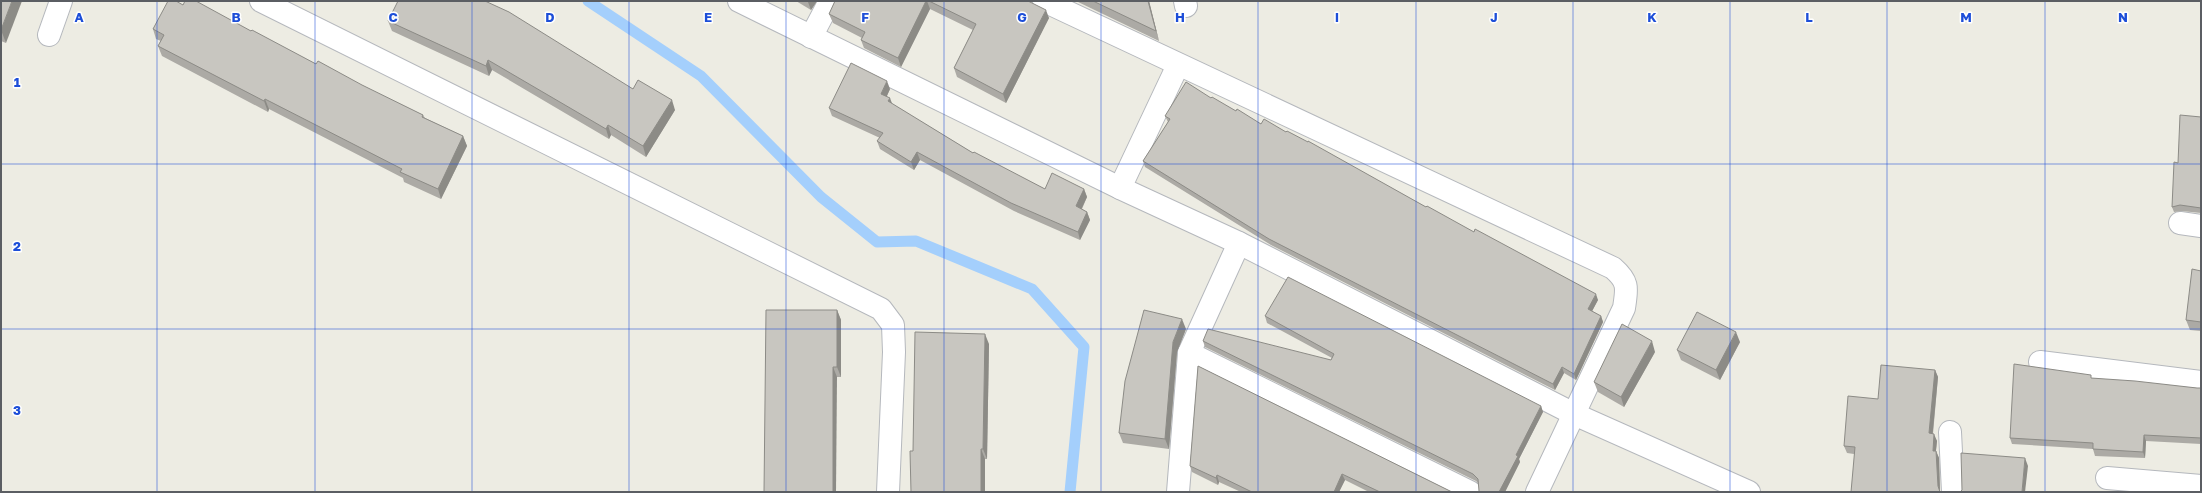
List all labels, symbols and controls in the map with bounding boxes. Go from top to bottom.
text: A [74,9,84,25]
text: B [231,9,241,25]
text: C [388,9,398,25]
text: D [545,9,555,25]
text: E [704,9,712,25]
text: F [861,9,869,25]
text: G [1017,9,1027,25]
text: H [1175,9,1185,25]
text: I [1335,9,1339,25]
text: J [1490,9,1498,25]
text: K [1647,9,1657,25]
text: L [1805,9,1813,25]
text: M [1960,9,1972,25]
text: N [2118,9,2128,25]
text: 1 [14,74,21,90]
text: 2 [13,238,21,254]
text: 3 [13,402,21,418]

